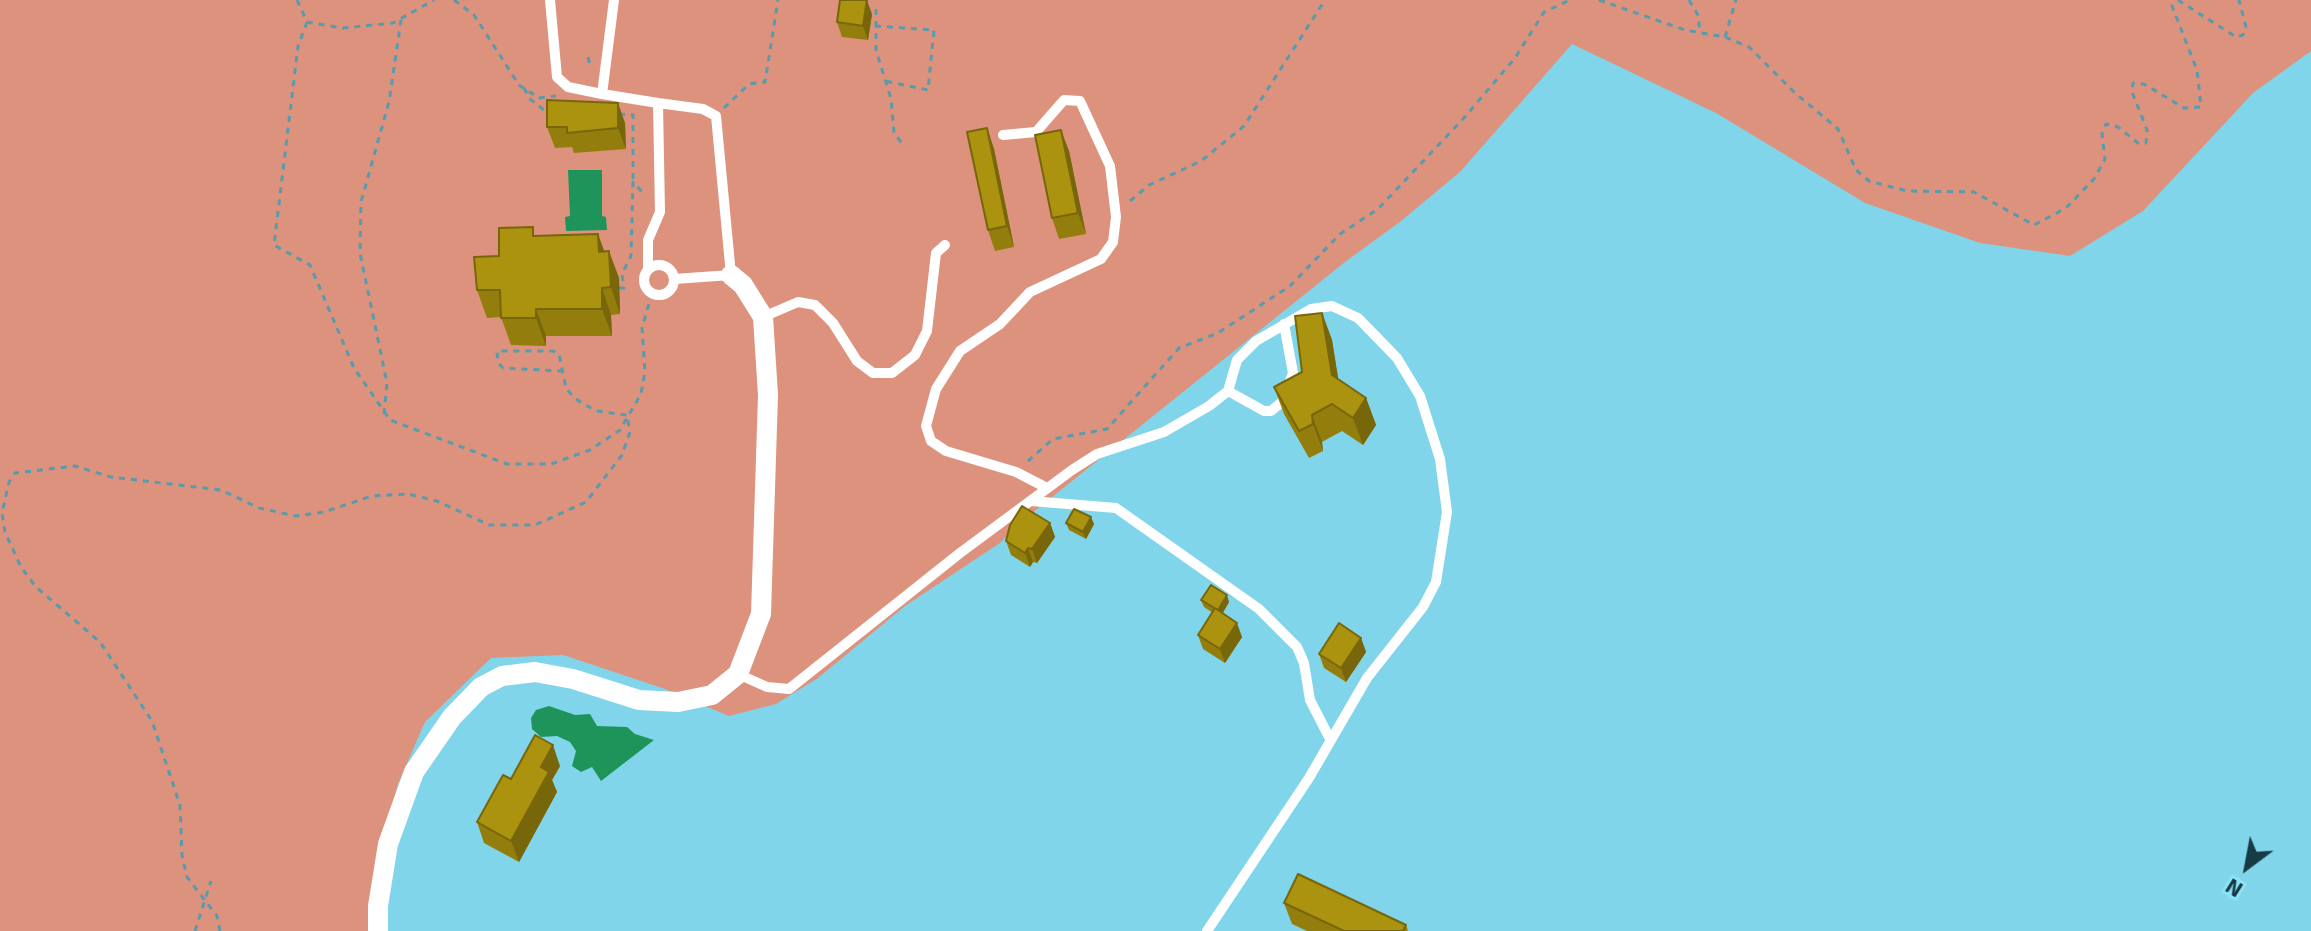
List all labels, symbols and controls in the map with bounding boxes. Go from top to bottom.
north arrow [2207,827,2287,907]
text: N [2220,872,2248,903]

